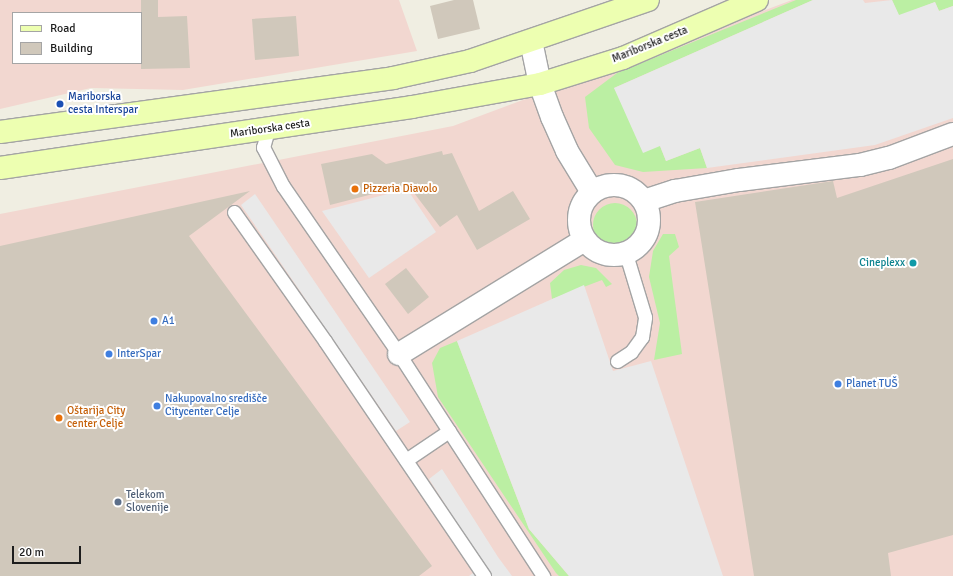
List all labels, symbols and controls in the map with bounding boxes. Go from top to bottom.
legend [12,12,142,64]
text: Road [50,21,76,36]
street label: Mariborska cesta [610,24,690,66]
text: Building [50,41,93,56]
place label: Mariborska cesta Interspar [68,91,138,117]
marker: Mariborska cesta Interspar [55,99,65,109]
street label: Mariborska cesta [229,117,311,141]
place label: Pizzeria Diavolo [363,182,438,196]
marker: Pizzeria Diavolo [350,184,360,194]
place label: Cineplexx [859,256,905,270]
marker: Cineplexx [908,258,918,268]
place label: A1 [162,314,175,328]
marker: A1 [149,316,159,326]
place label: InterSpar [117,347,161,361]
marker: InterSpar [104,349,114,359]
place label: Planet TUŠ [846,377,898,391]
marker: Planet TUŠ [833,379,843,389]
place label: Nakupovalno središče Citycenter Celje [165,393,267,419]
marker: Nakupovalno središče Citycenter Celje [152,401,162,411]
place label: Oštarija City center Celje [67,405,125,431]
marker: Oštarija City center Celje [54,413,64,423]
place label: Telekom Slovenije [126,489,169,515]
marker: Telekom Slovenije [113,497,123,507]
scale bar [14,538,83,564]
text: 20 m [19,545,44,560]

